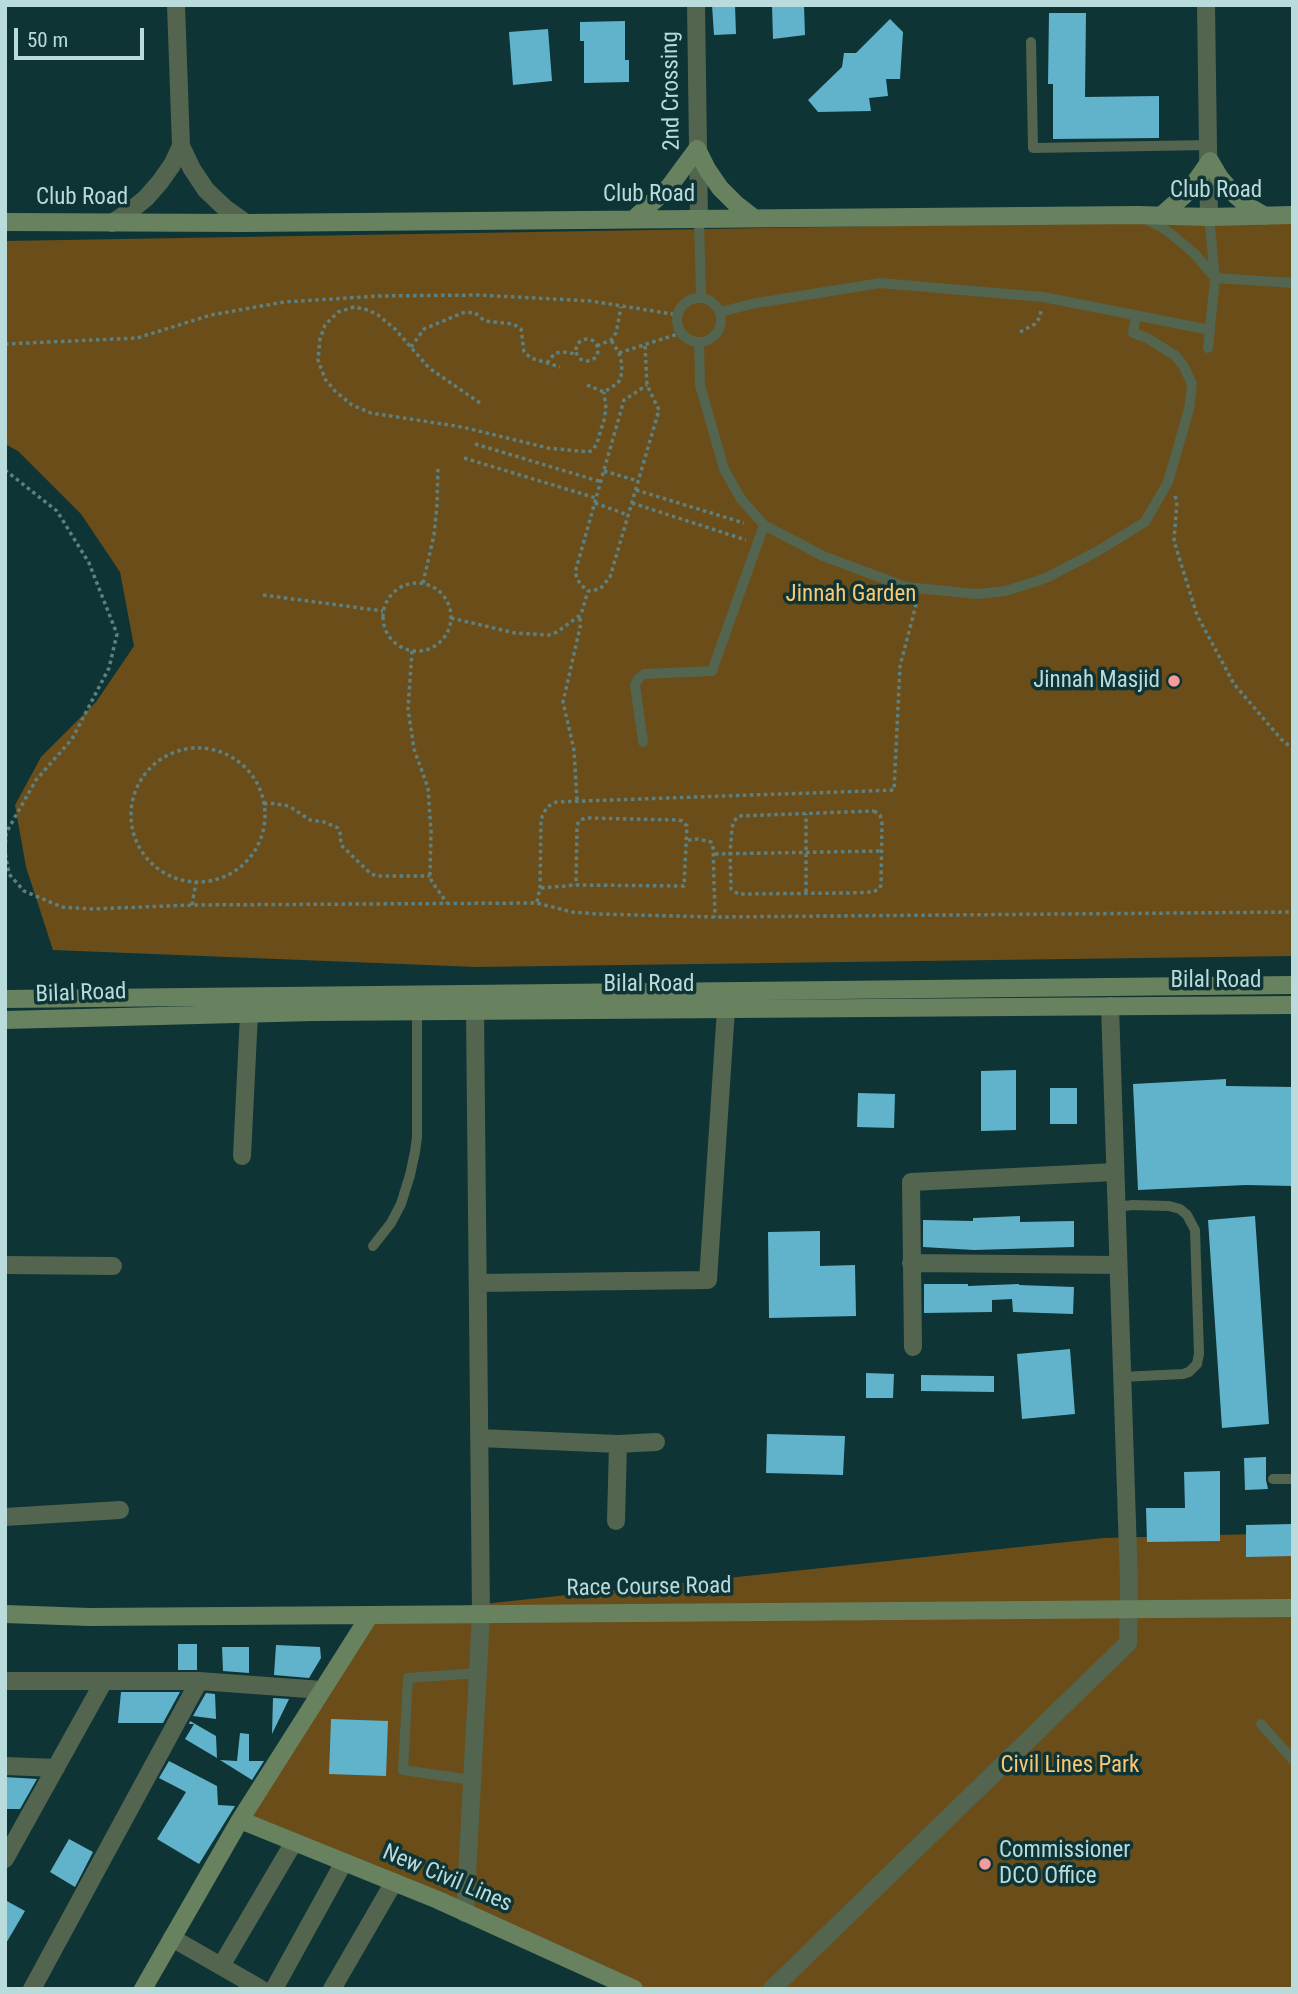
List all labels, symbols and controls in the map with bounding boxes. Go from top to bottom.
scale bar [18,14,147,58]
text: 50 m [27,28,68,52]
street label: 2nd Crossing [657,31,687,151]
street label: Club Road [1170,177,1262,205]
street label: Club Road [603,181,695,209]
street label: Club Road [36,184,128,212]
park label: Jinnah Garden [786,581,916,609]
place label: Jinnah Masjid [1033,667,1160,695]
marker: Jinnah Masjid [1166,673,1182,689]
street label: Bilal Road [1171,967,1261,995]
street label: Bilal Road [604,971,694,999]
street label: Bilal Road [35,979,127,1009]
street label: Race Course Road [566,1573,732,1603]
park label: Civil Lines Park [1001,1752,1139,1780]
place label: Commissioner DCO Office [999,1837,1130,1891]
street label: New Civil Lines [378,1839,516,1919]
marker: Commissioner DCO Office [977,1856,993,1872]

